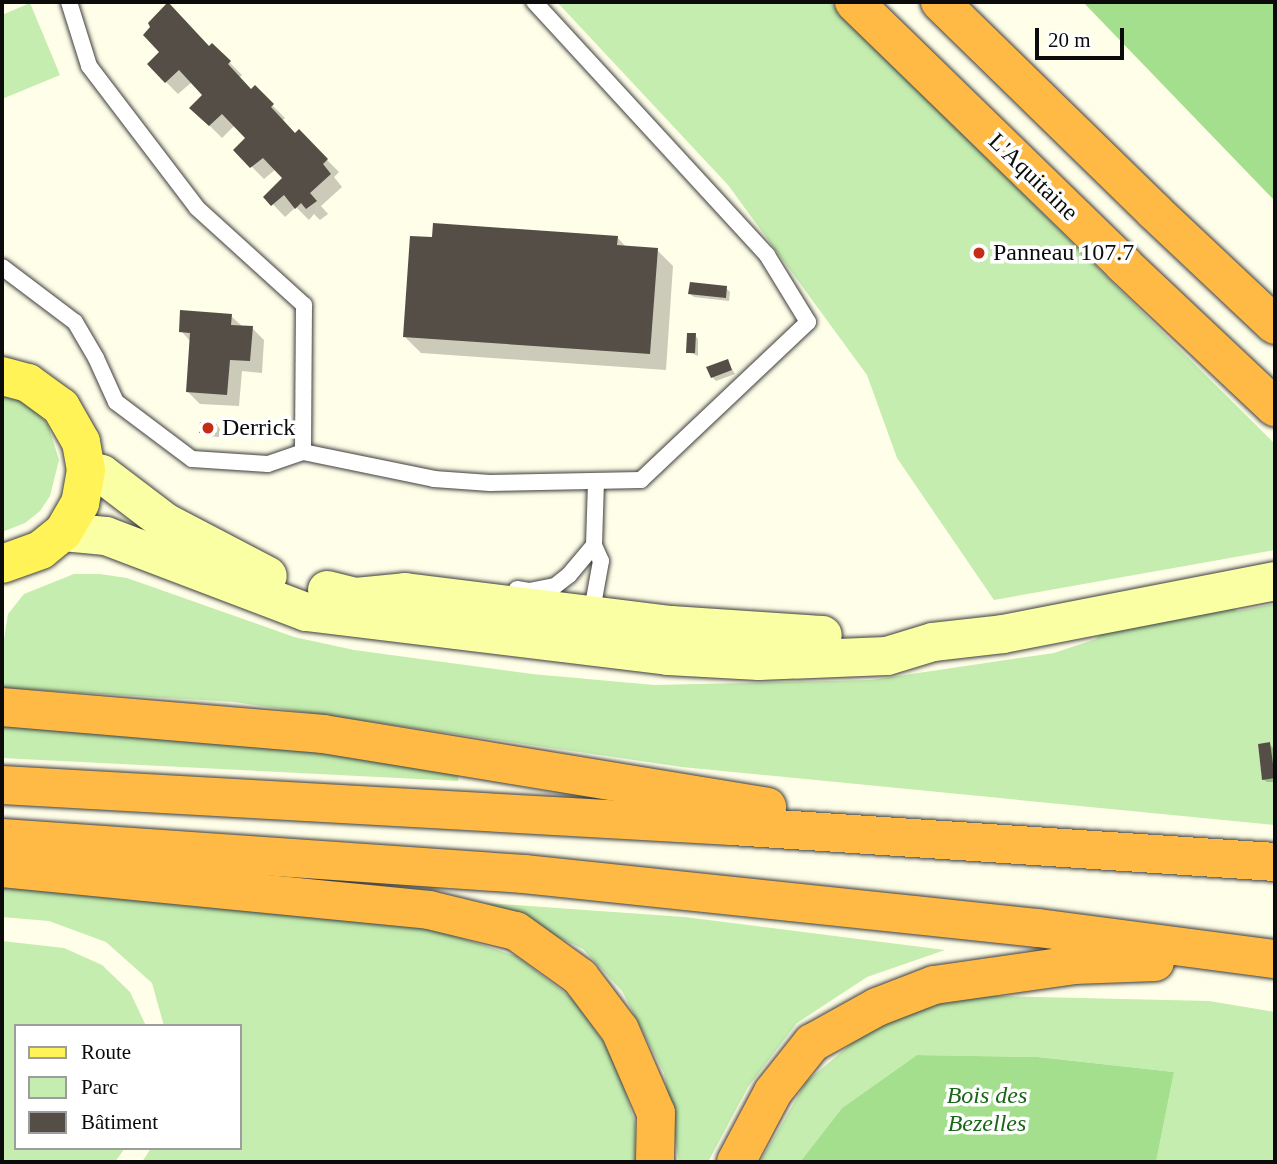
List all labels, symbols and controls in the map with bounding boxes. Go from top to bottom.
scale bar [1039,14,1128,58]
text: 20 m [1048,28,1091,52]
street label: L'Aquitaine [982,127,1084,227]
place label: Panneau 107.7 [993,239,1134,267]
marker: Panneau 107.7 [971,245,987,261]
place label: Derrick [222,414,295,442]
marker: Derrick [200,420,216,436]
legend [14,1024,242,1150]
text: Route [81,1040,131,1064]
text: Parc [81,1075,118,1099]
park label: Bois des Bezelles [947,1082,1027,1138]
text: Bâtiment [81,1110,158,1134]

